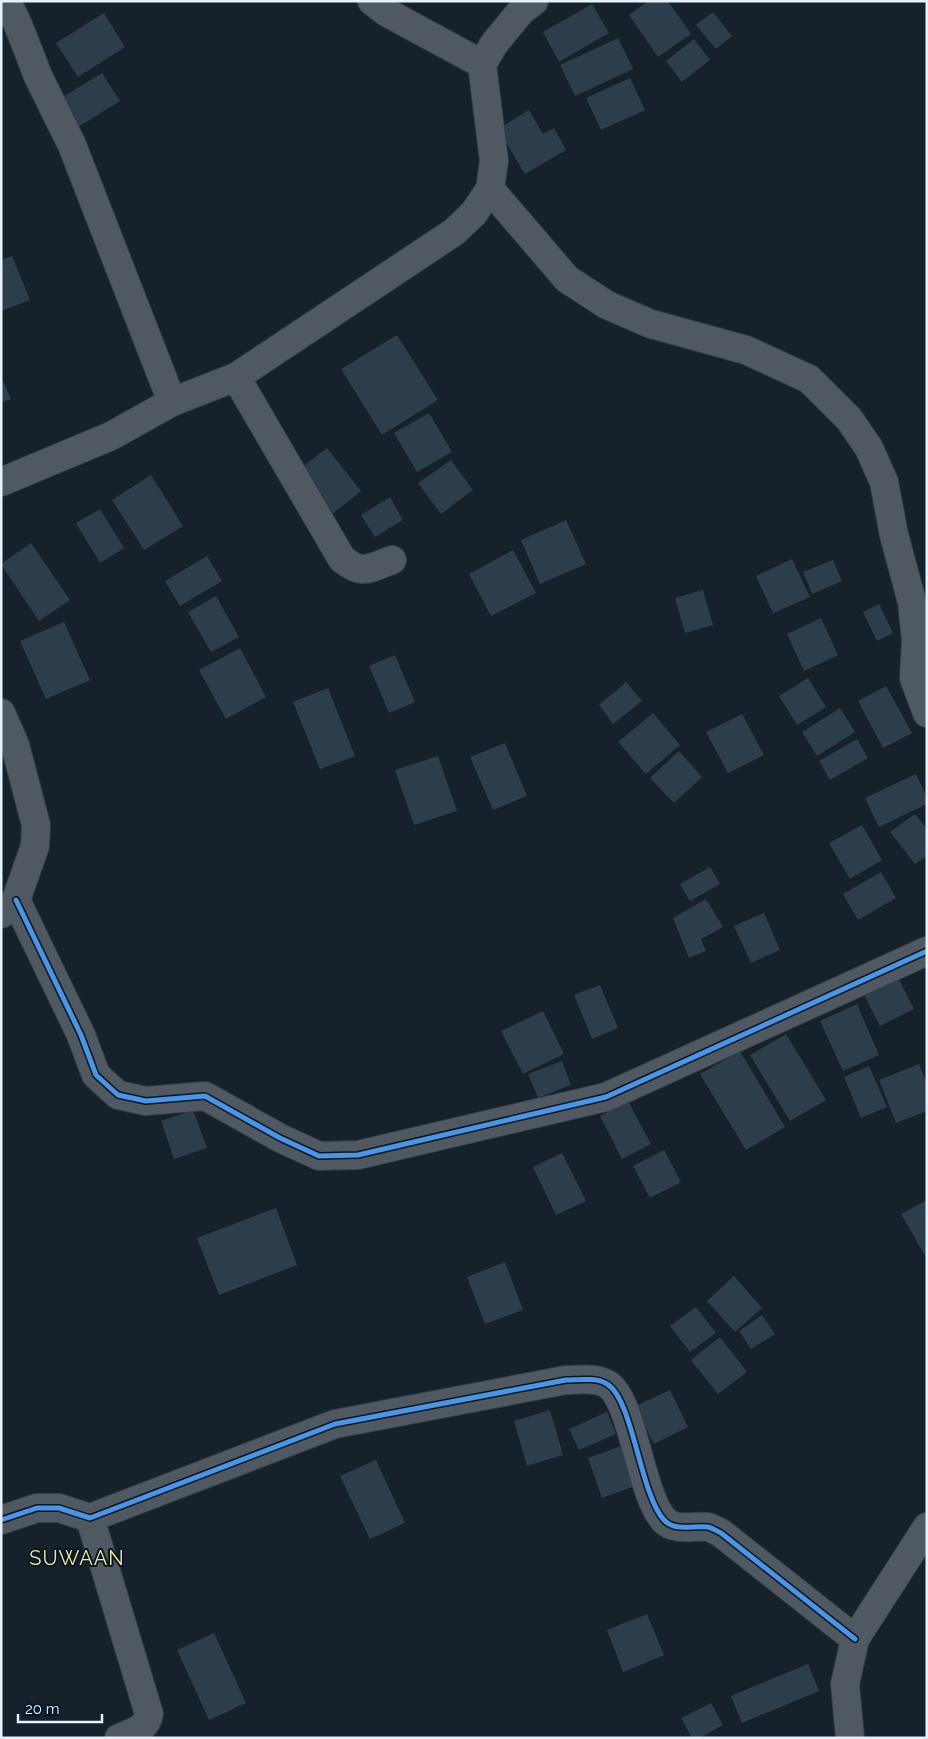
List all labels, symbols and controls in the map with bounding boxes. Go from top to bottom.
district label: SUWAAN [29,1546,125,1570]
scale bar [18,1692,101,1724]
text: 20 m [25,1700,60,1718]

